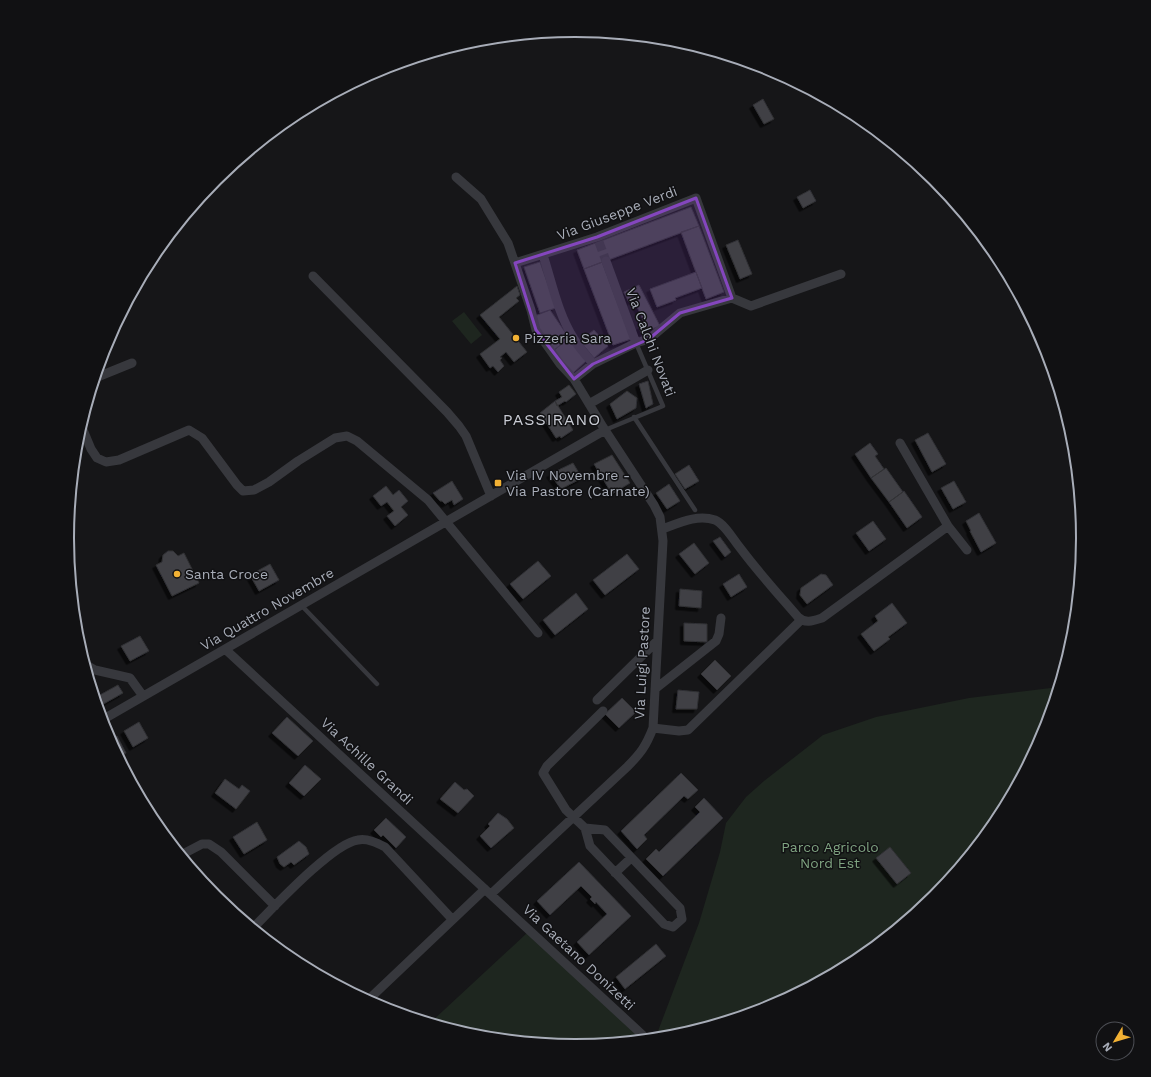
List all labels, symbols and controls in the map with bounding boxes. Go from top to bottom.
street label: Via Giuseppe Verdi [555,183,679,243]
street label: Via Calchi Novati [623,286,679,398]
place label: Pizzeria Sara [524,330,611,346]
marker: Pizzeria Sara [511,333,521,343]
district label: PASSIRANO [503,410,601,429]
place label: Via IV Novembre - Via Pastore (Carnate) [506,467,650,499]
marker: Via IV Novembre - Via Pastore (Carnate) [493,478,503,488]
street label: Via Quattro Novembre [198,564,336,654]
place label: Santa Croce [185,566,268,582]
marker: Santa Croce [172,569,182,579]
street label: Via Luigi Pastore [631,606,653,720]
street label: Via Achille Grandi [318,714,416,808]
park label: Parco Agricolo Nord Est [781,839,879,871]
street label: Via Gaetano Donizetti [520,901,638,1013]
north arrow [1095,1021,1135,1061]
text: N [1100,1040,1115,1054]

